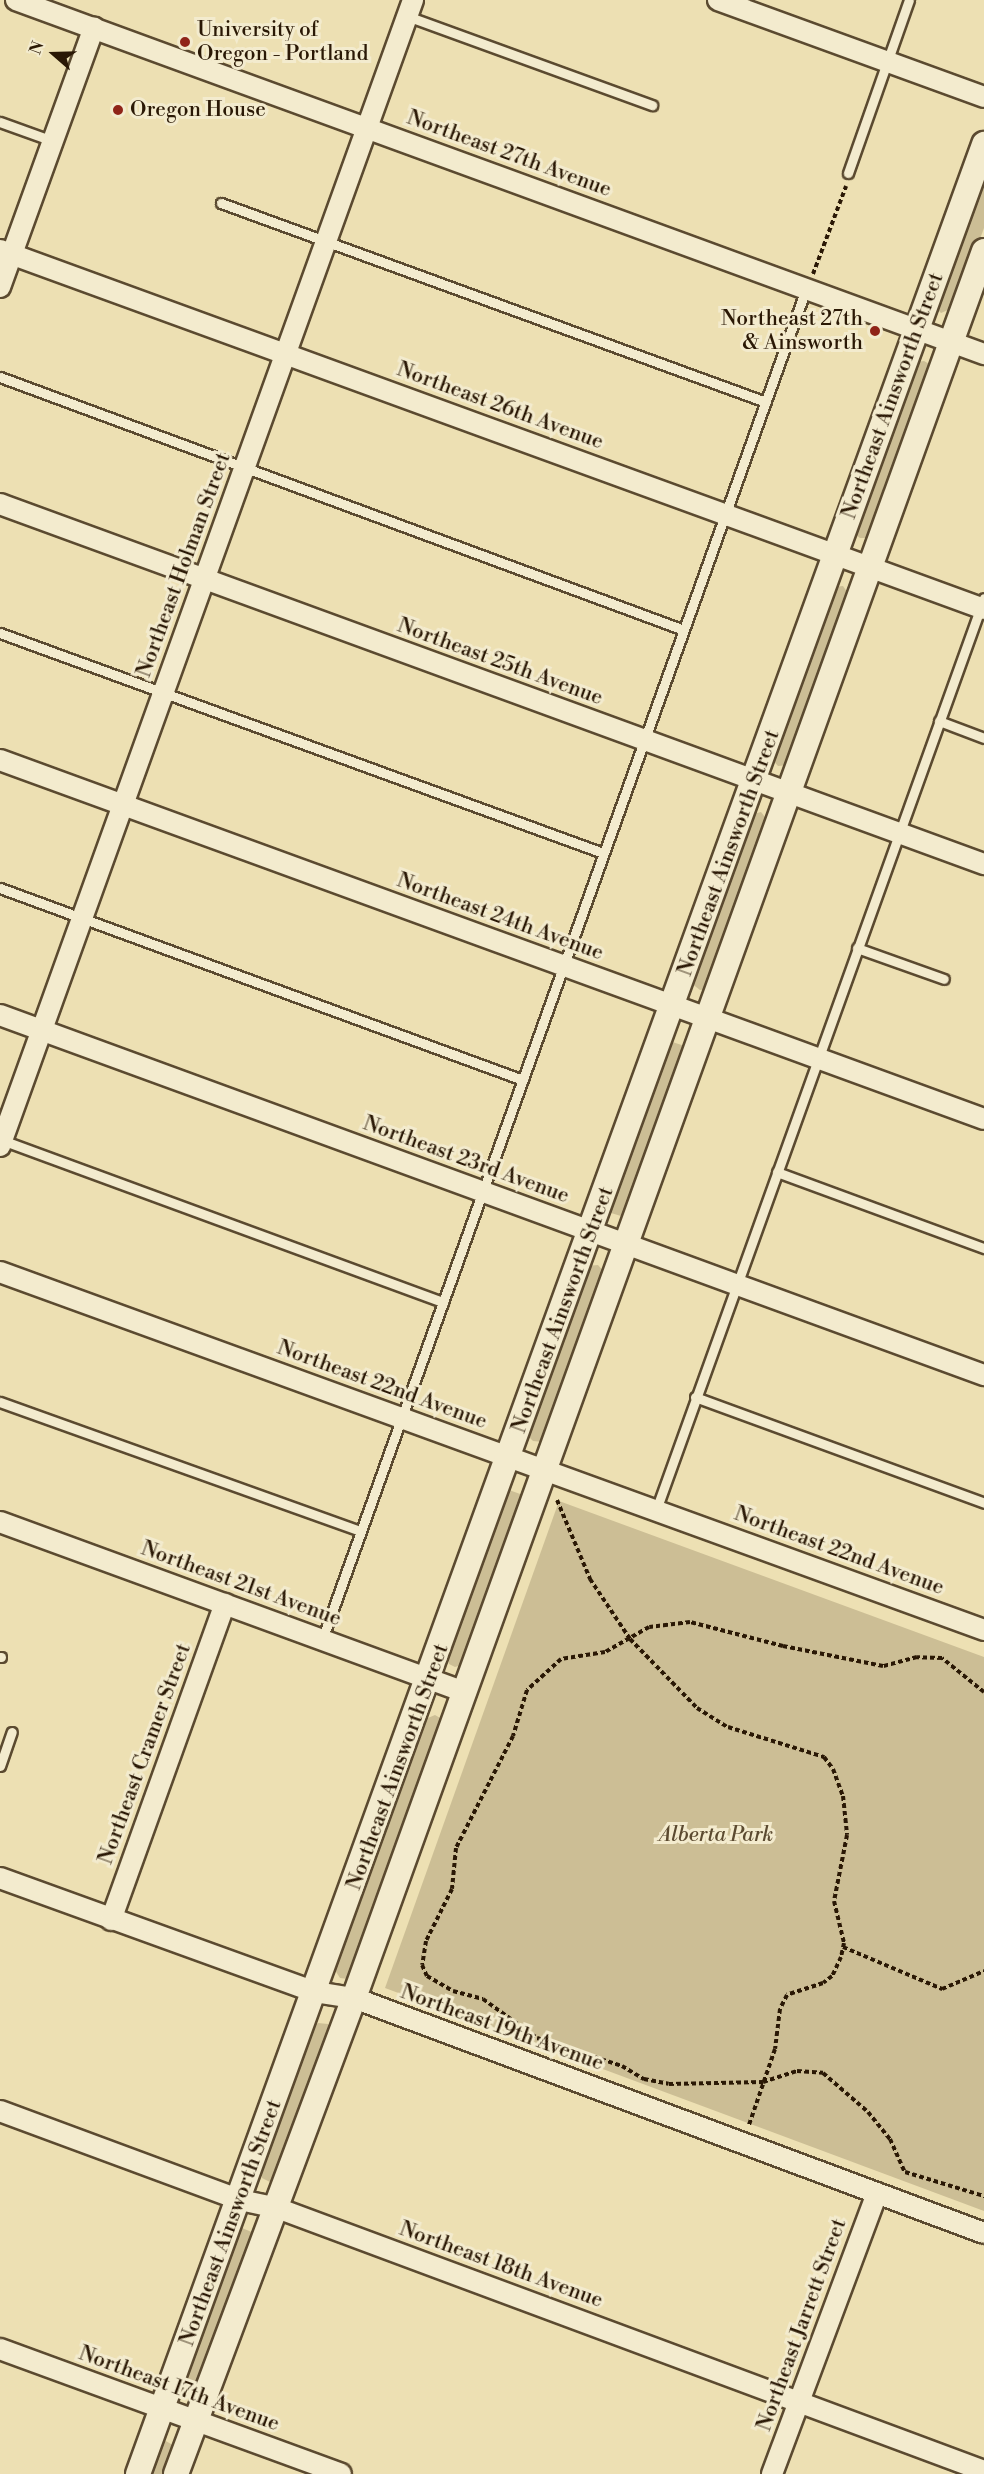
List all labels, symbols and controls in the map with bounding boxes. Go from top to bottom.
place label: University of Oregon - Portland [197,17,368,67]
north arrow [24,24,84,84]
marker: University of Oregon - Portland [178,35,192,49]
text: N [26,38,49,57]
place label: Oregon House [130,97,266,123]
marker: Oregon House [111,103,125,117]
street label: Northeast 27th Avenue [403,105,615,203]
street label: Northeast Ainsworth Street [837,269,949,523]
place label: Northeast 27th & Ainsworth [721,306,863,356]
marker: Northeast 27th & Ainsworth [868,324,882,338]
street label: Northeast 26th Avenue [393,357,607,455]
street label: Northeast Holman Street [132,449,236,681]
street label: Northeast 25th Avenue [394,613,606,711]
street label: Northeast Ainsworth Street [673,726,785,980]
street label: Northeast 24th Avenue [393,868,607,966]
street label: Northeast 23rd Avenue [360,1111,572,1209]
street label: Northeast Ainsworth Street [507,1183,619,1437]
street label: Northeast 22nd Avenue [274,1335,490,1435]
street label: Northeast 22nd Avenue [731,1501,947,1601]
street label: Northeast 21st Avenue [138,1536,344,1632]
street label: Northeast Cramer Street [93,1640,197,1868]
street label: Northeast Ainsworth Street [342,1640,454,1894]
park label: Alberta Park [659,1822,773,1848]
street label: Northeast 19th Avenue [397,1980,607,2076]
street label: Northeast Ainsworth Street [175,2096,287,2350]
street label: Northeast Jarrett Street [752,2215,852,2435]
street label: Northeast 18th Avenue [396,2216,606,2314]
street label: Northeast 17th Avenue [75,2341,283,2437]

